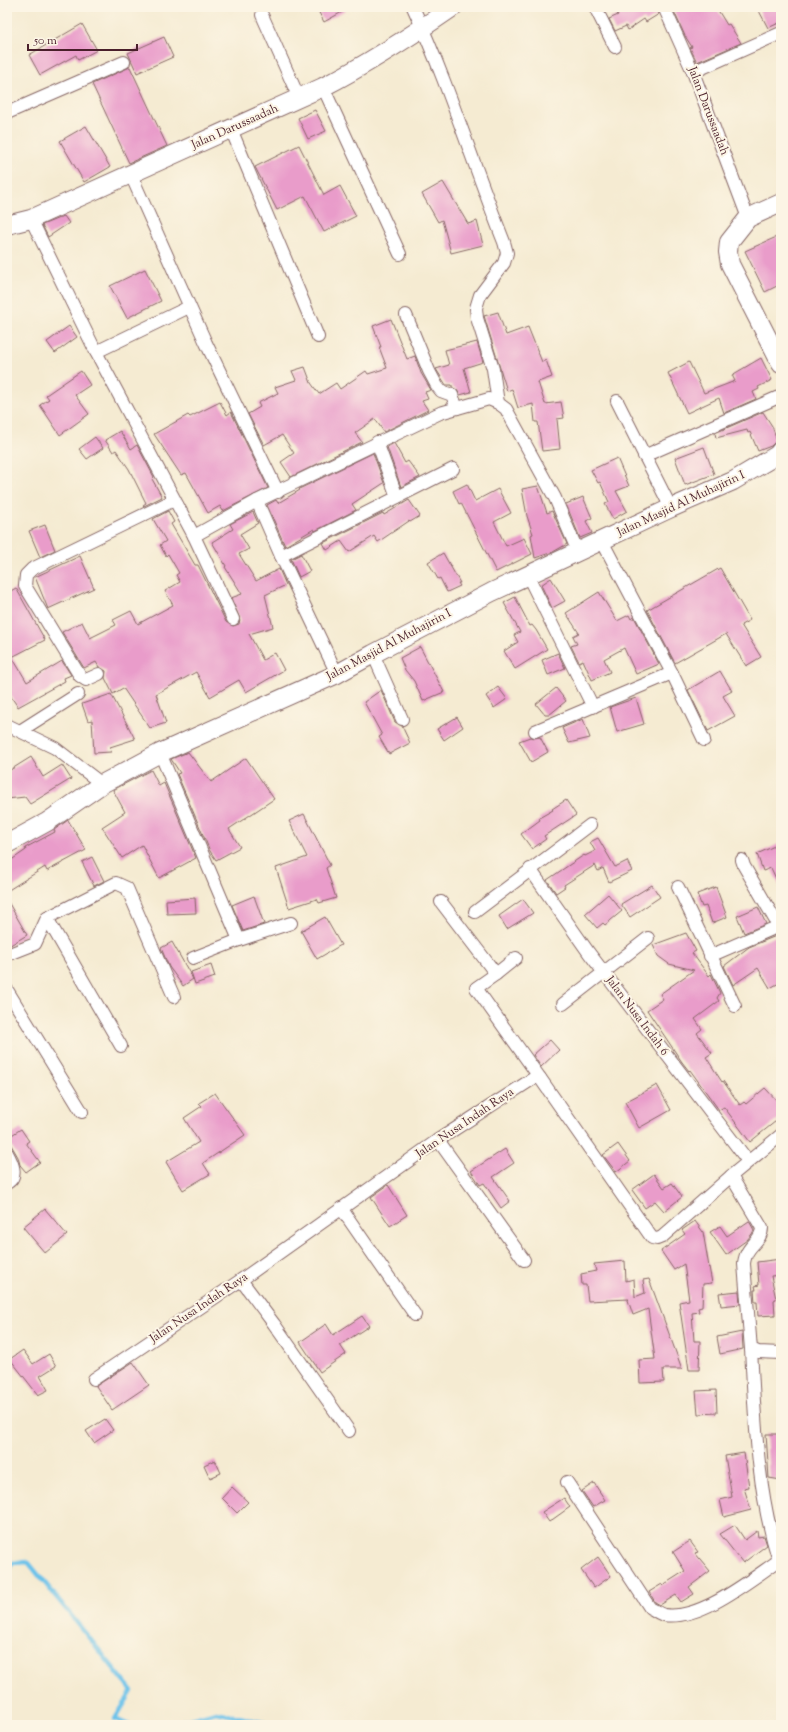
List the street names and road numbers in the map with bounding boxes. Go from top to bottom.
street label: Jalan Darussaadah [682,63,733,158]
street label: Jalan Darussaadah [188,100,281,155]
street label: Jalan Masjid Al Muhajirin I [613,466,748,542]
street label: Jalan Masjid Al Muhajirin I [323,604,455,686]
street label: Jalan Nusa Indah 6 [600,972,673,1060]
street label: Jalan Nusa Indah Raya [411,1083,518,1163]
street label: Jalan Nusa Indah Raya [145,1268,252,1348]

